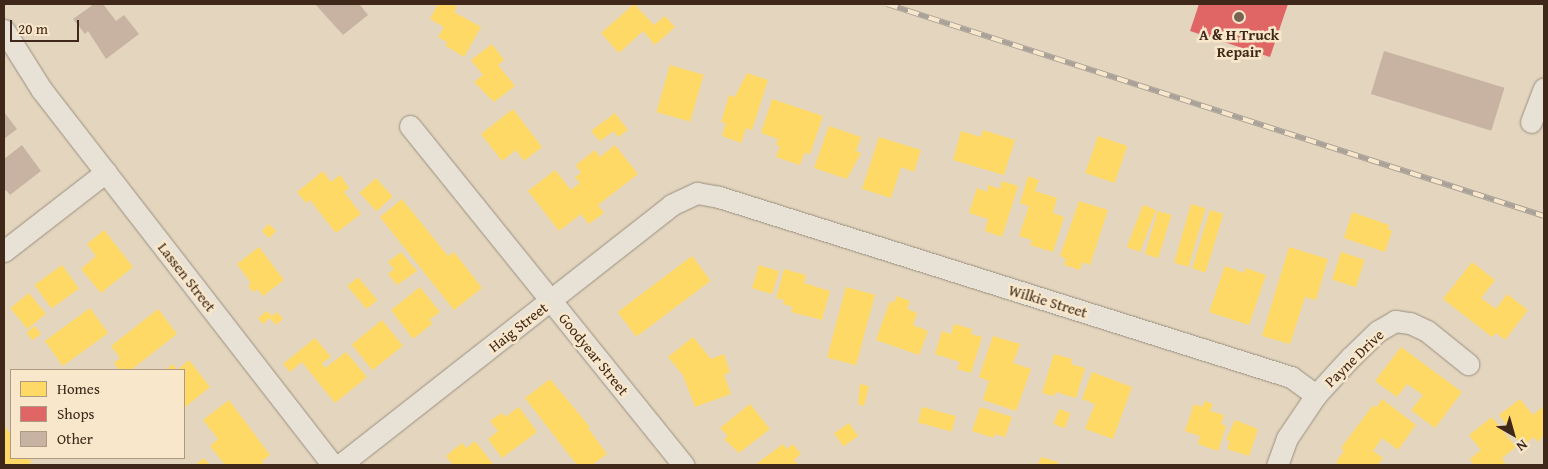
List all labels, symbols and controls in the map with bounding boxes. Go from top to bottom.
scale bar [12,10,81,42]
marker: A & H Truck Repair [1233,11,1245,23]
text: 20 m [18,18,48,39]
place label: A & H Truck Repair [1199,25,1279,60]
street label: Lassen Street [154,239,220,315]
street label: Wilkie Street [1006,281,1090,321]
street label: Haig Street [485,298,551,356]
street label: Goodyear Street [555,309,633,399]
street label: Payne Drive [1321,325,1387,391]
legend [10,369,185,459]
text: Homes [57,378,100,399]
text: Shops [57,403,94,424]
north arrow [1488,409,1538,459]
text: Other [57,428,93,449]
text: N [1512,435,1532,457]

